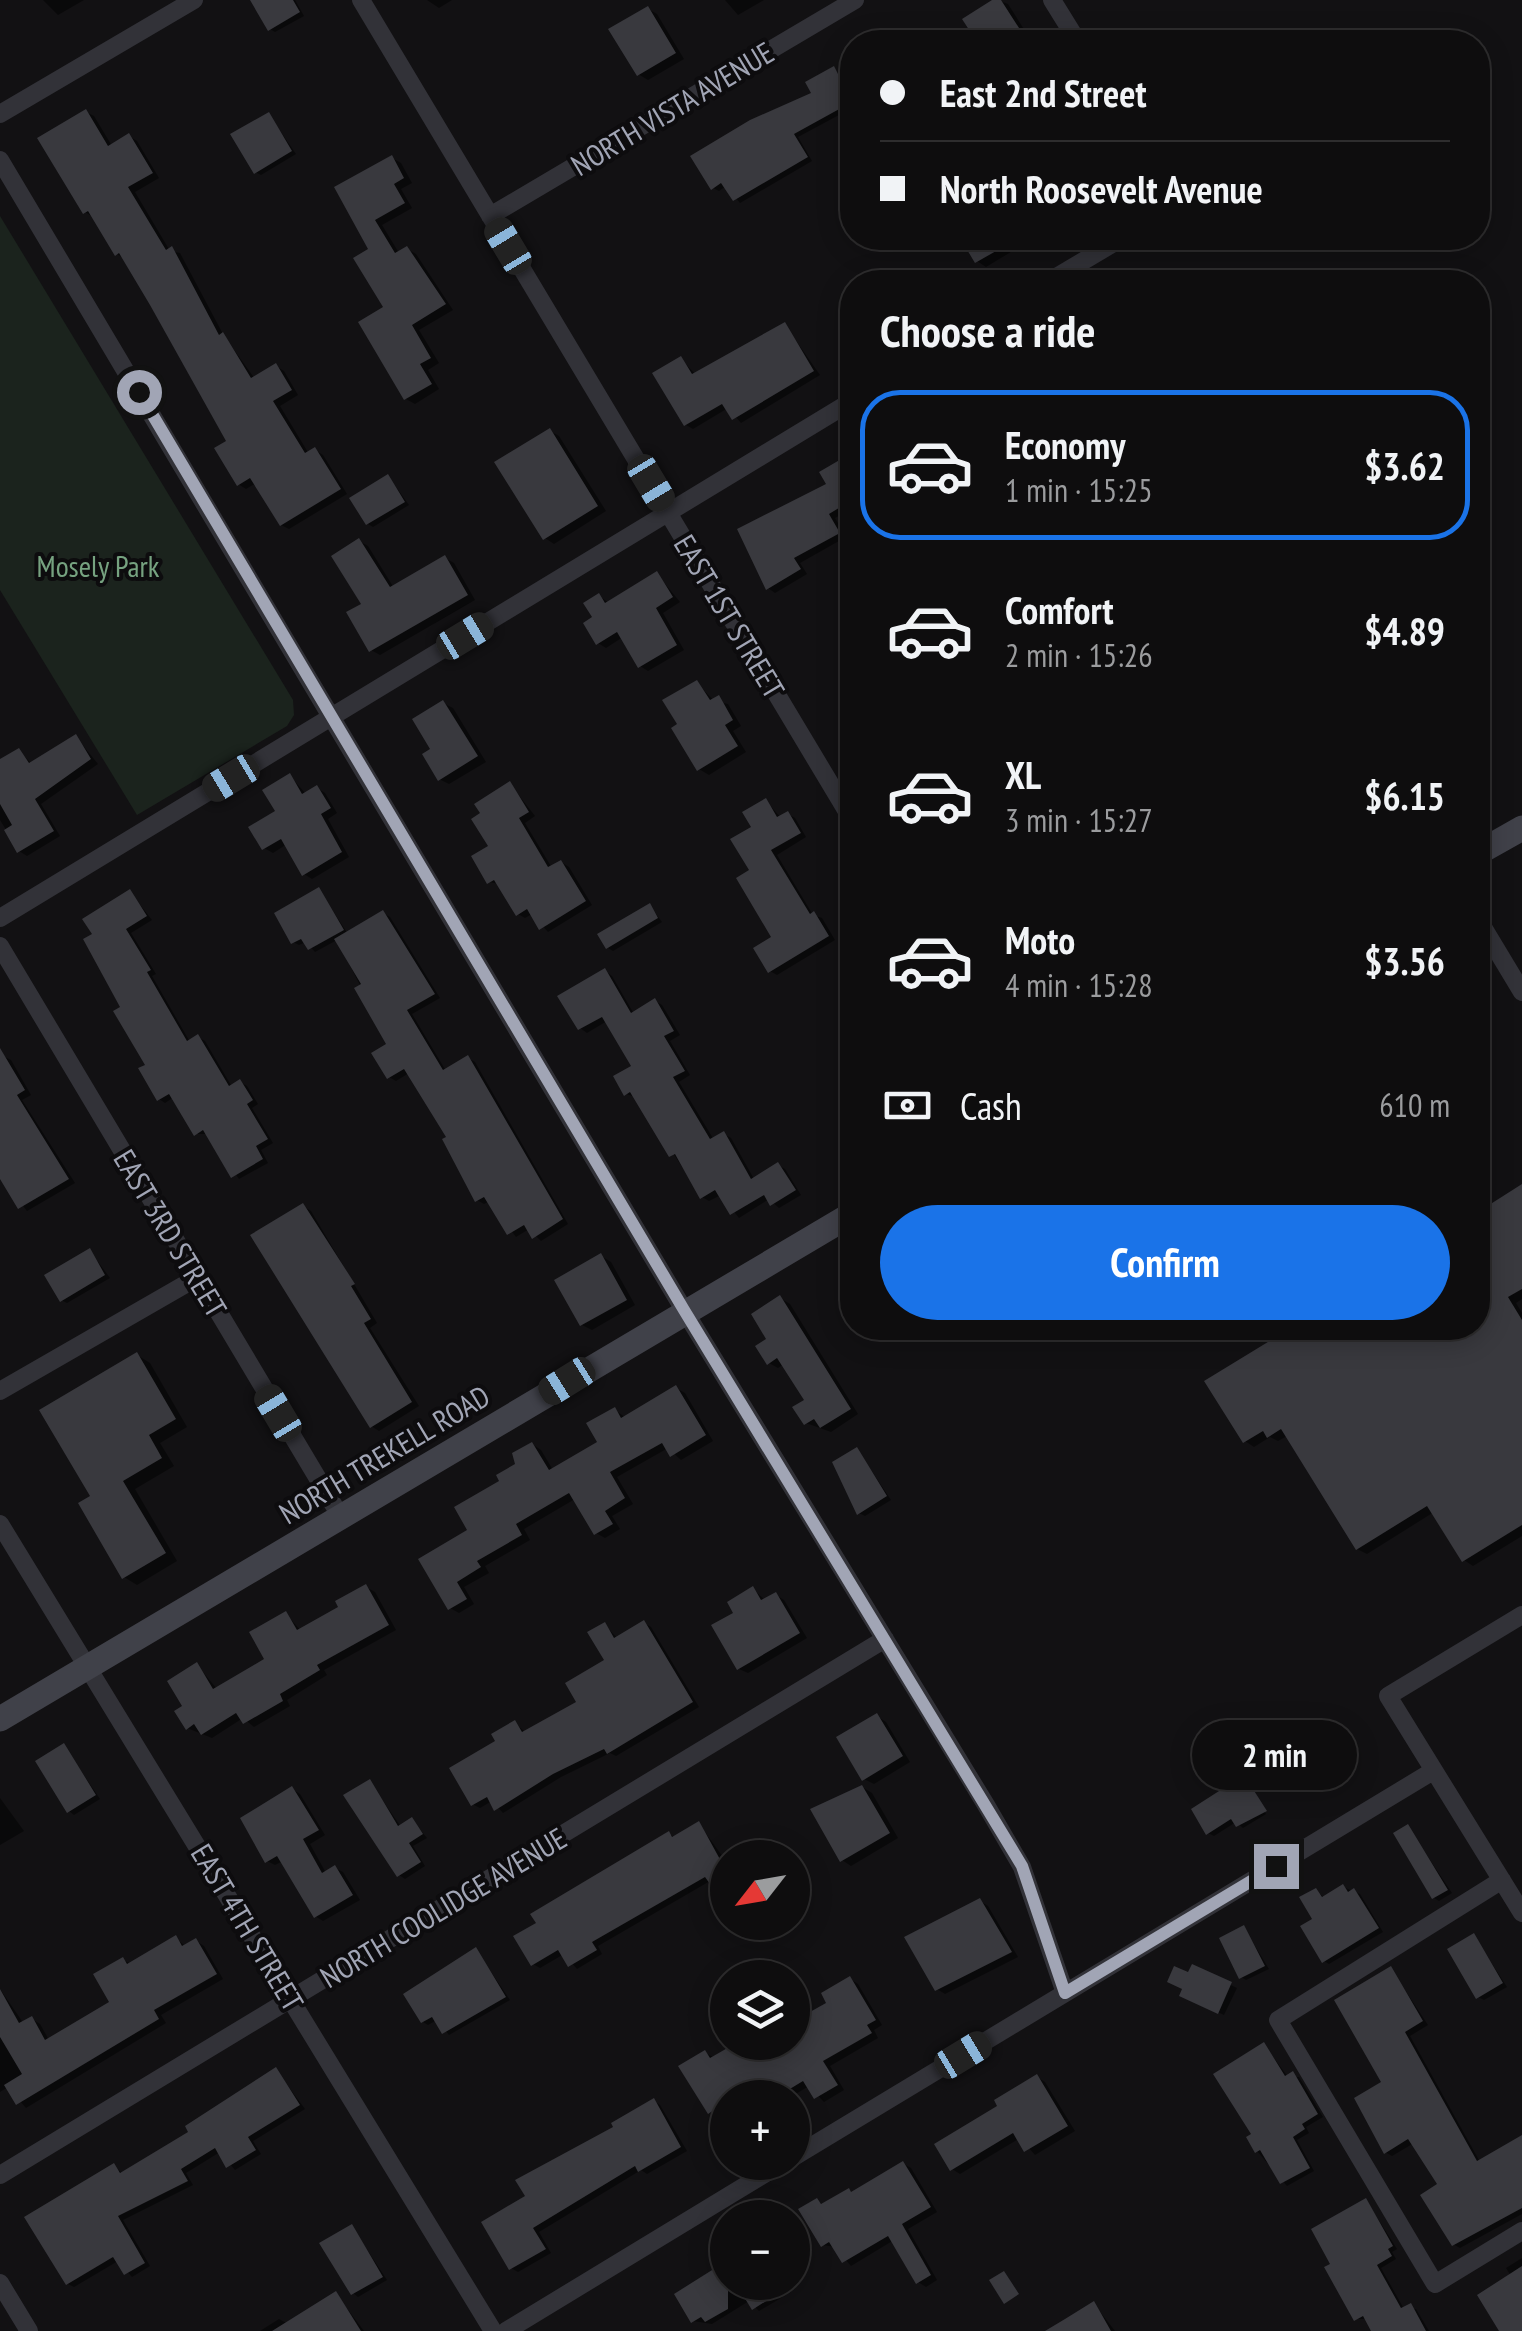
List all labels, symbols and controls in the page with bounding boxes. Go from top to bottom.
street label: NORTH VISTA AVENUE [564,32,780,184]
text: East 2nd Street [940,68,1147,117]
text: North Roosevelt Avenue [940,164,1263,213]
car [480,213,536,279]
text: Choose a ride [880,301,1095,359]
route start [117,370,162,415]
icon: car [885,420,975,510]
text: Economy [1005,420,1125,469]
text: $3.62 [1364,441,1445,490]
car [623,450,679,516]
text: 1 min · 15:25 [1005,469,1153,511]
street label: EAST 1ST STREET [666,527,794,705]
park label: Mosely Park [37,546,160,585]
icon: car [885,585,975,675]
text: Comfort [1005,585,1114,634]
text: $4.89 [1364,606,1445,655]
car [432,608,498,664]
text: 2 min · 15:26 [1005,634,1153,676]
car [198,750,264,806]
icon: car [885,750,975,840]
text: XL [1005,750,1041,799]
text: $6.15 [1364,771,1445,820]
text: 3 min · 15:27 [1005,799,1153,841]
icon: car [885,915,975,1005]
text: Moto [1005,915,1075,964]
text: $3.56 [1364,936,1445,985]
text: 4 min · 15:28 [1005,964,1153,1006]
icon: cash [880,1078,935,1133]
text: Cash [960,1081,1022,1130]
text: 610 m [1379,1084,1450,1126]
street label: EAST 3RD STREET [106,1142,236,1324]
button: Confirm [880,1205,1450,1320]
car [534,1352,600,1410]
street label: NORTH TREKELL ROAD [272,1376,496,1532]
car [250,1380,306,1446]
callout: 2 min [1194,1721,1358,1791]
text: 2 min [1242,1734,1307,1776]
street label: NORTH COOLIDGE AVENUE [313,1818,573,1996]
street label: EAST 4TH STREET [183,1836,313,2018]
north arrow [710,1840,810,1940]
map controls [710,1840,810,2300]
route end [1254,1844,1299,1889]
button: layers [710,1960,810,2060]
car [930,2027,996,2083]
button: + [710,2080,810,2180]
button: − [710,2200,810,2300]

